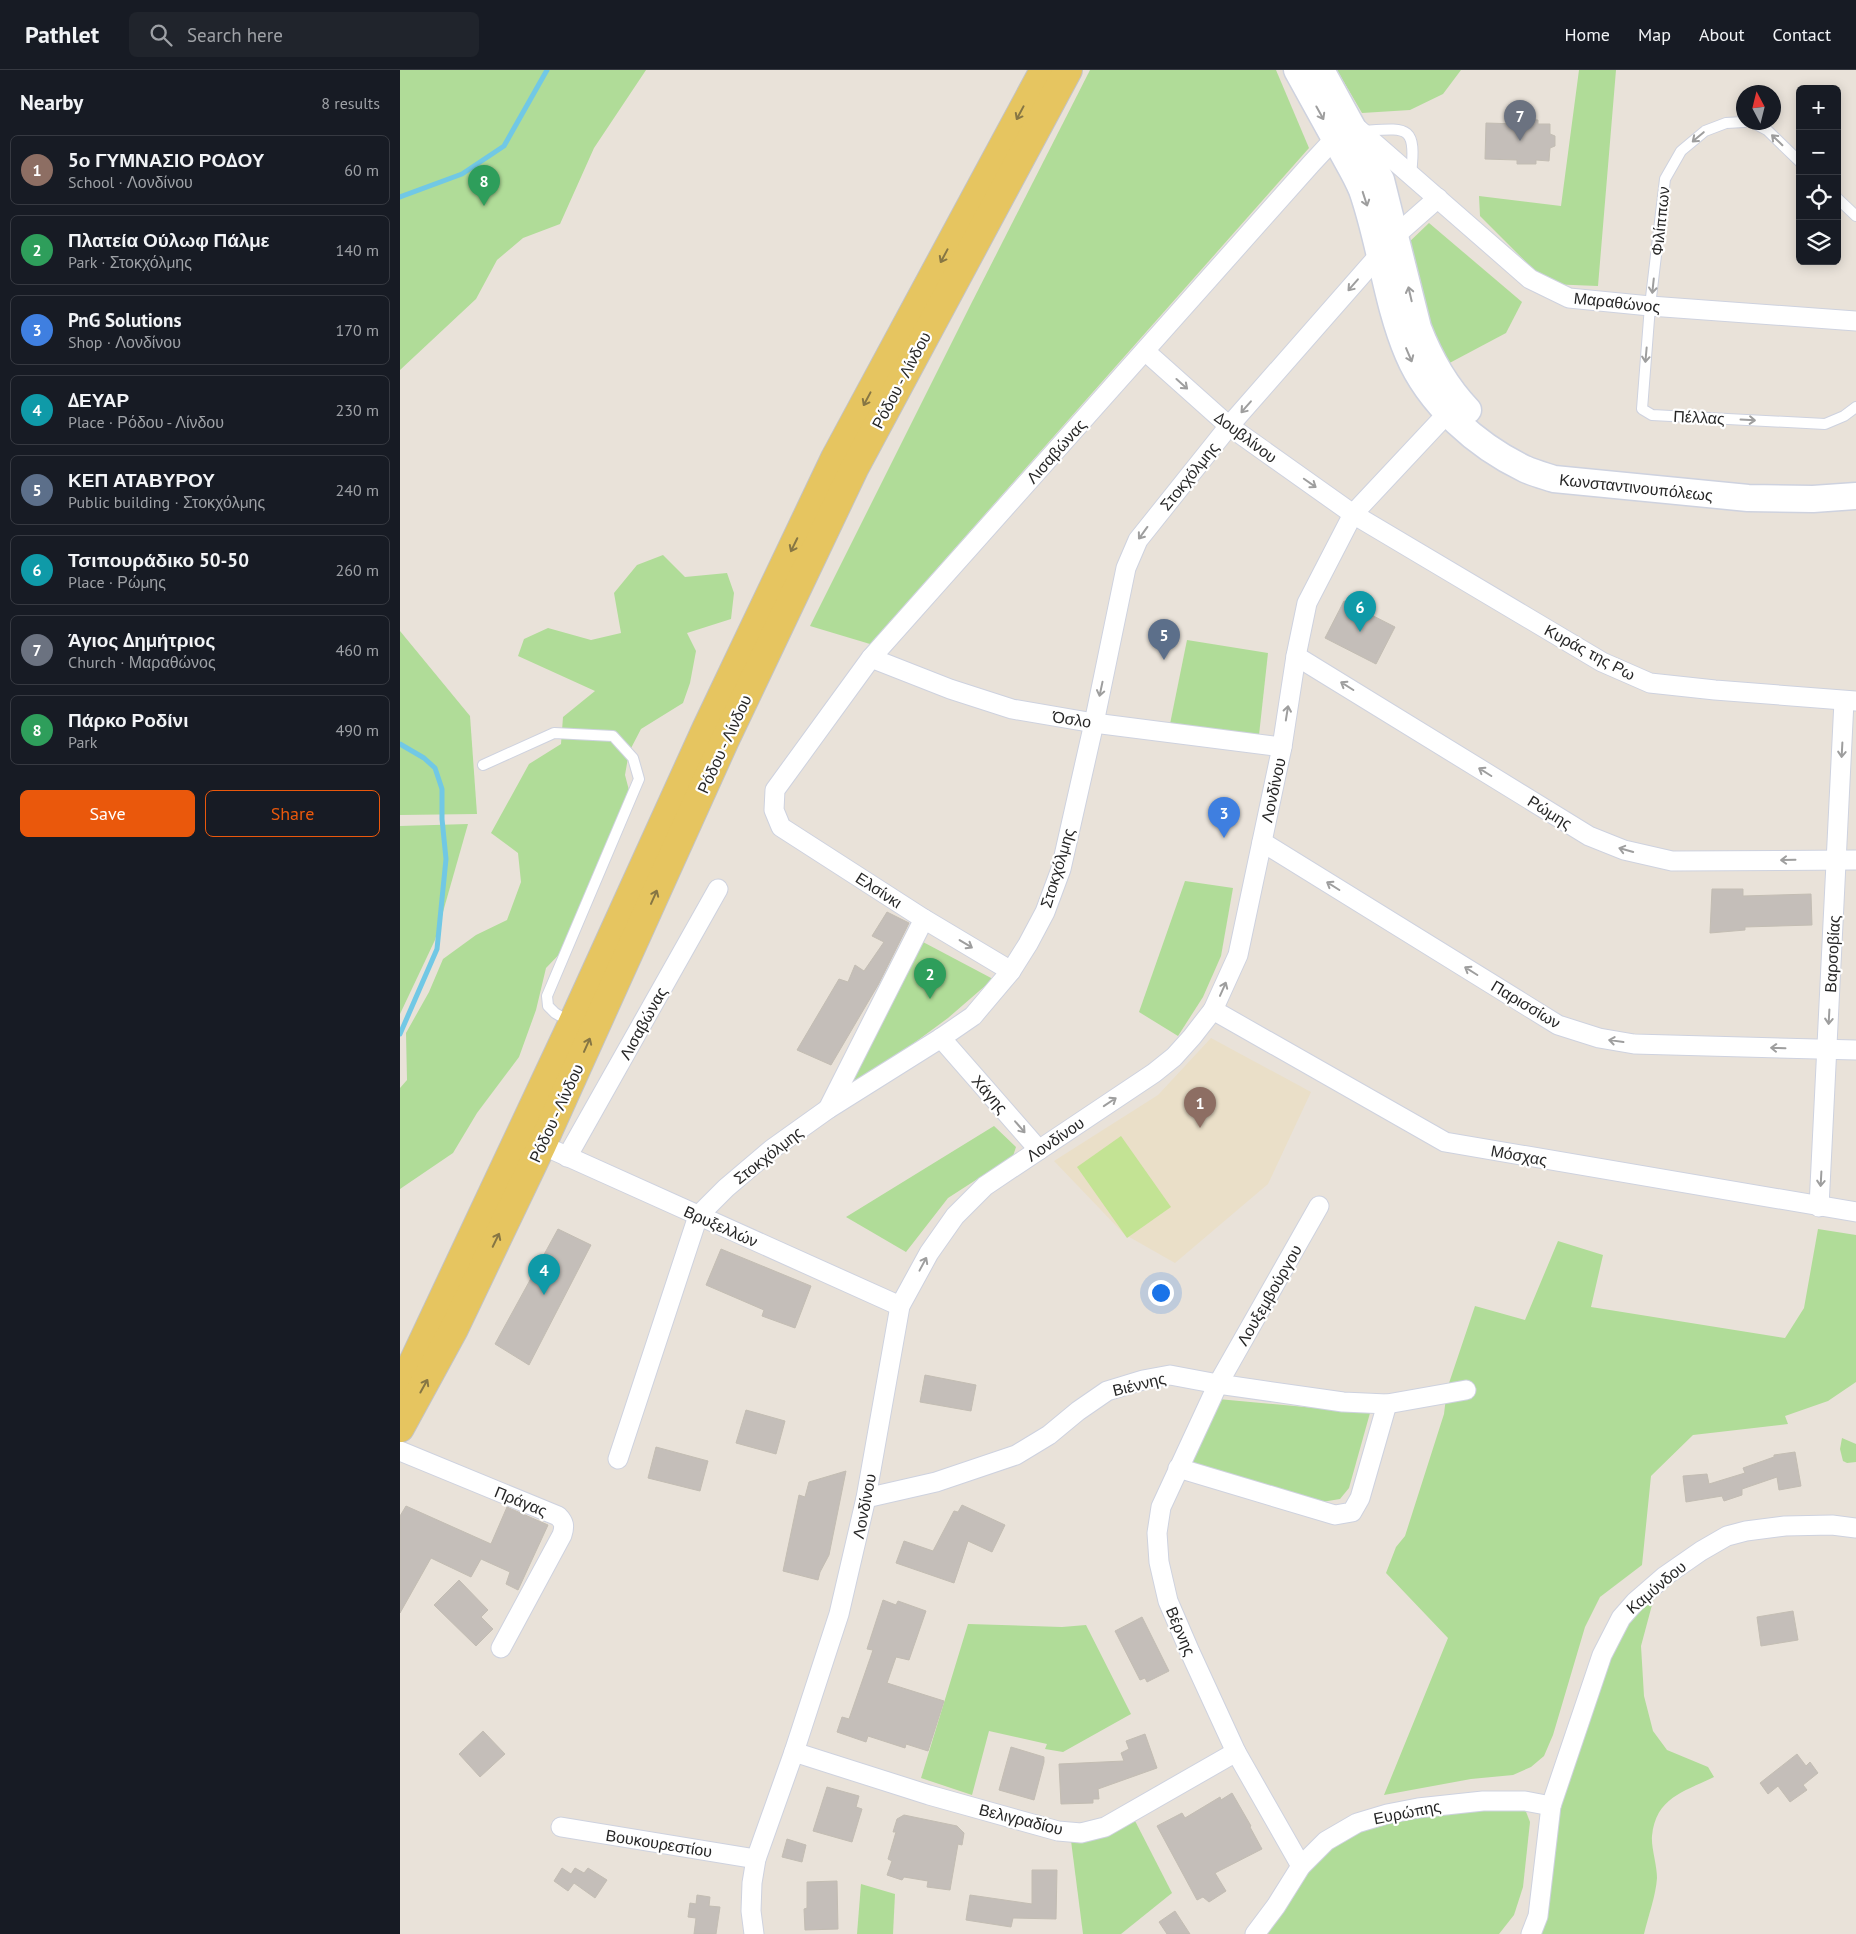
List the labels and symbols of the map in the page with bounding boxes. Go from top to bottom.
north arrow [1736,85,1781,130]
pin: 7 [1504,100,1536,141]
one-way arrow [1015,105,1025,120]
one-way arrow [1315,105,1325,120]
one-way arrow [1692,131,1705,143]
one-way arrow [1771,134,1783,146]
pin: 8 [468,165,500,206]
street label: Φιλίππων [1646,185,1674,257]
one-way arrow [1360,191,1370,207]
one-way arrow [938,248,948,263]
one-way arrow [1347,278,1358,291]
one-way arrow [1648,278,1658,294]
one-way arrow [1405,286,1414,302]
street label: Μαραθώνος [1573,288,1662,317]
street label: Ρόδου - Λίνδου [867,328,935,432]
one-way arrow [1404,347,1414,362]
one-way arrow [1641,347,1651,363]
one-way arrow [1175,378,1188,390]
one-way arrow [862,392,872,407]
one-way arrow [1240,401,1252,414]
street label: Πέλλας [1673,406,1725,428]
street label: Δουβλίνου [1211,407,1281,467]
street label: Λισαβώνας [1022,414,1090,487]
one-way arrow [1740,416,1756,425]
street label: Στοκχόλμης [1155,438,1223,514]
street label: Κωνσταντινουπόλεως [1558,469,1714,505]
one-way arrow [1303,478,1317,488]
one-way arrow [1138,526,1148,540]
one-way arrow [789,537,799,552]
pin: 6 [1344,591,1376,632]
pin: 5 [1148,619,1180,660]
street label: Κυράς της Ρω [1541,620,1639,684]
one-way arrow [1096,681,1106,697]
one-way arrow [1340,681,1354,691]
street label: Ρόδου - Λίνδου [692,691,756,797]
one-way arrow [1283,705,1293,721]
street label: Όσλο [1050,706,1093,732]
one-way arrow [1837,741,1846,757]
street label: Λονδίνου [1256,756,1290,824]
one-way arrow [1478,766,1492,776]
street label: Ρώμης [1524,791,1576,834]
pin: 3 [1208,797,1240,838]
street label: Στοκχόλμης [1035,826,1079,910]
one-way arrow [1619,845,1635,855]
one-way arrow [1780,855,1796,865]
street label: Ελσίνκι [852,868,906,913]
one-way arrow [1326,880,1340,890]
one-way arrow [649,890,659,905]
street label: Βαρσοβίας [1820,914,1844,993]
one-way arrow [958,939,972,949]
pin: 2 [914,958,946,999]
one-way arrow [1465,966,1479,976]
street label: Παρισσίων [1488,976,1564,1032]
one-way arrow [1218,982,1228,997]
street label: Λισαβώνας [615,983,671,1063]
one-way arrow [1824,1009,1833,1025]
one-way arrow [1608,1036,1624,1046]
one-way arrow [583,1038,592,1053]
one-way arrow [1771,1044,1787,1053]
street label: Ρόδου - Λίνδου [524,1060,588,1166]
street label: Χάγης [968,1071,1012,1118]
pin: 1 [1184,1087,1216,1128]
one-way arrow [1103,1097,1117,1108]
street label: Λονδίνου [1022,1112,1088,1166]
one-way arrow [1014,1121,1025,1134]
street label: Στοκχόλμης [729,1122,807,1188]
street label: Μόσχας [1489,1140,1549,1170]
one-way arrow [1816,1171,1825,1187]
street label: Βρυξελλών [681,1201,761,1251]
one-way arrow [491,1233,501,1248]
street label: Λουξεμβούργου [1232,1241,1306,1349]
pin: 4 [528,1254,560,1295]
one-way arrow [918,1256,928,1271]
your location [1148,1280,1174,1306]
street label: Βιέννης [1110,1368,1168,1400]
one-way arrow [420,1379,429,1394]
street label: Λονδίνου [848,1472,880,1540]
street label: Πράγας [492,1481,550,1521]
street label: Καμύνδου [1622,1556,1690,1618]
street label: Βέρνης [1162,1603,1200,1659]
street label: Ευρώπης [1372,1796,1443,1828]
street label: Βελιγραδίου [977,1799,1065,1839]
street label: Βουκουρεστίου [604,1825,714,1861]

